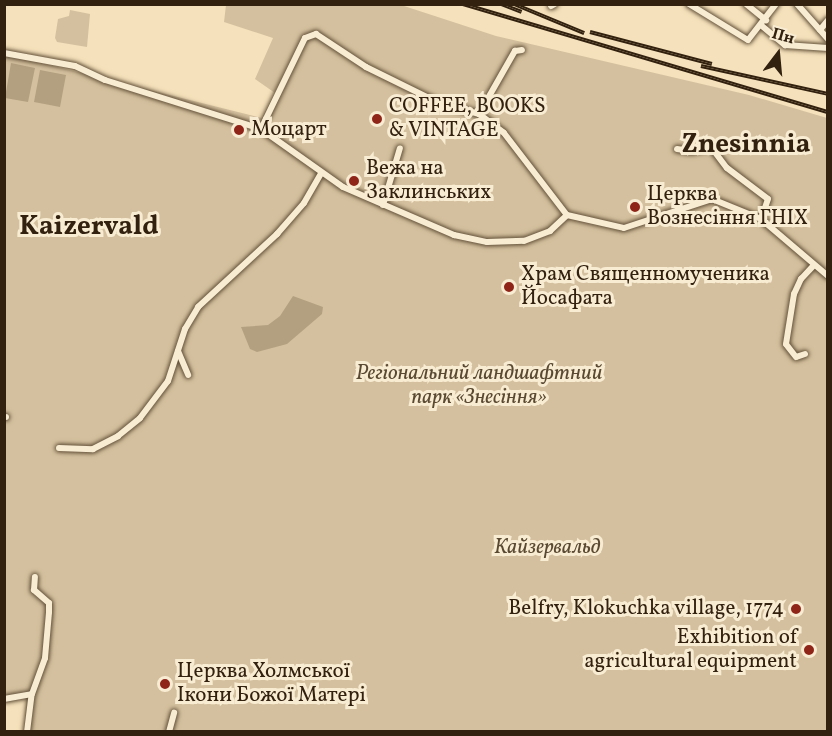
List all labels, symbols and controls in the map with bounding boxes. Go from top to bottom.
text: Пн [769,23,797,50]
north arrow [748,24,808,84]
place label: COFFEE, BOOKS & VINTAGE [389,94,546,144]
marker: COFFEE, BOOKS & VINTAGE [370,112,384,126]
place label: Моцарт [251,117,327,143]
marker: Моцарт [232,123,246,137]
district label: Znesinnia [681,130,811,162]
place label: Вежа на Заклинських [366,156,491,206]
marker: Вежа на Заклинських [347,174,361,188]
place label: Церква Вознесіння ГНІХ [647,182,808,232]
marker: Церква Вознесіння ГНІХ [628,200,642,214]
district label: Kaizervald [19,212,159,244]
place label: Храм Священномученика Йосафата [521,262,770,312]
marker: Храм Священномученика Йосафата [502,280,516,294]
park label: Регіональний ландшафтний парк «Знесіння» [356,361,602,411]
park label: Кайзервальд [494,535,600,561]
place label: Belfry, Klokuchka village, 1774 [508,596,784,622]
marker: Belfry, Klokuchka village, 1774 [789,602,803,616]
place label: Exhibition of agricultural equipment [584,625,797,675]
marker: Exhibition of agricultural equipment [802,643,816,657]
place label: Церква Холмської Ікони Божої Матері [177,659,366,709]
marker: Церква Холмської Ікони Божої Матері [158,677,172,691]

